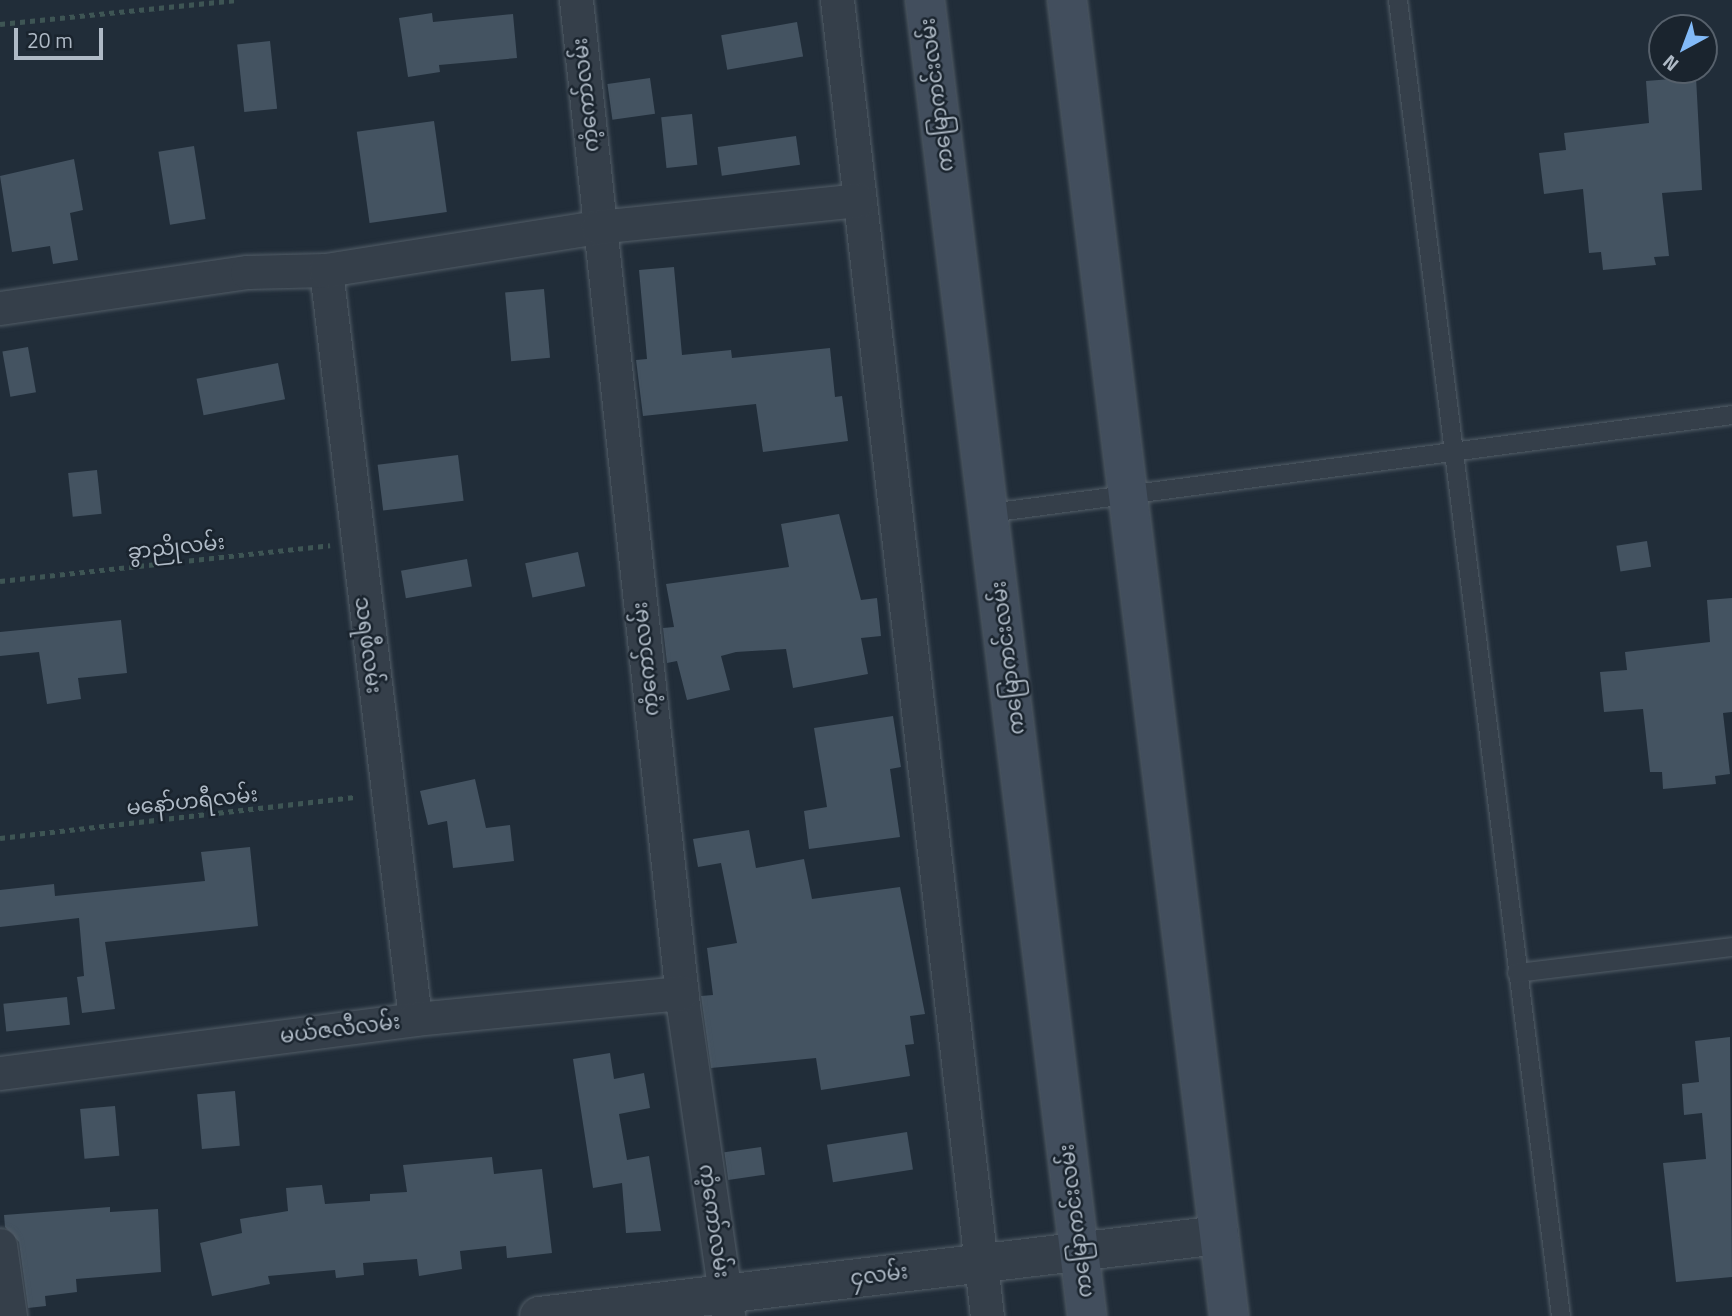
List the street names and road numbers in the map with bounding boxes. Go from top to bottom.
street label: ကမြောကင်းလမ်း [914,17,958,173]
street label: ကံ့ကော်လမ်း [566,37,604,153]
street label: ခွာညိုလမ်း [126,528,226,564]
street label: ကမြောကင်းလမ်း [985,580,1029,736]
street label: သရဖီလမ်း [351,595,387,695]
street label: ကံ့ကော်လမ်း [626,601,664,717]
street label: မနော်ဟရီလမ်း [125,781,259,819]
street label: မယ်ဇလီလမ်း [278,1008,402,1048]
street label: ကမြောကင်းလမ်း [1053,1143,1097,1299]
street label: ကံ့ကော်လမ်း [695,1162,735,1280]
street label: ၄လမ်း [849,1258,909,1290]

